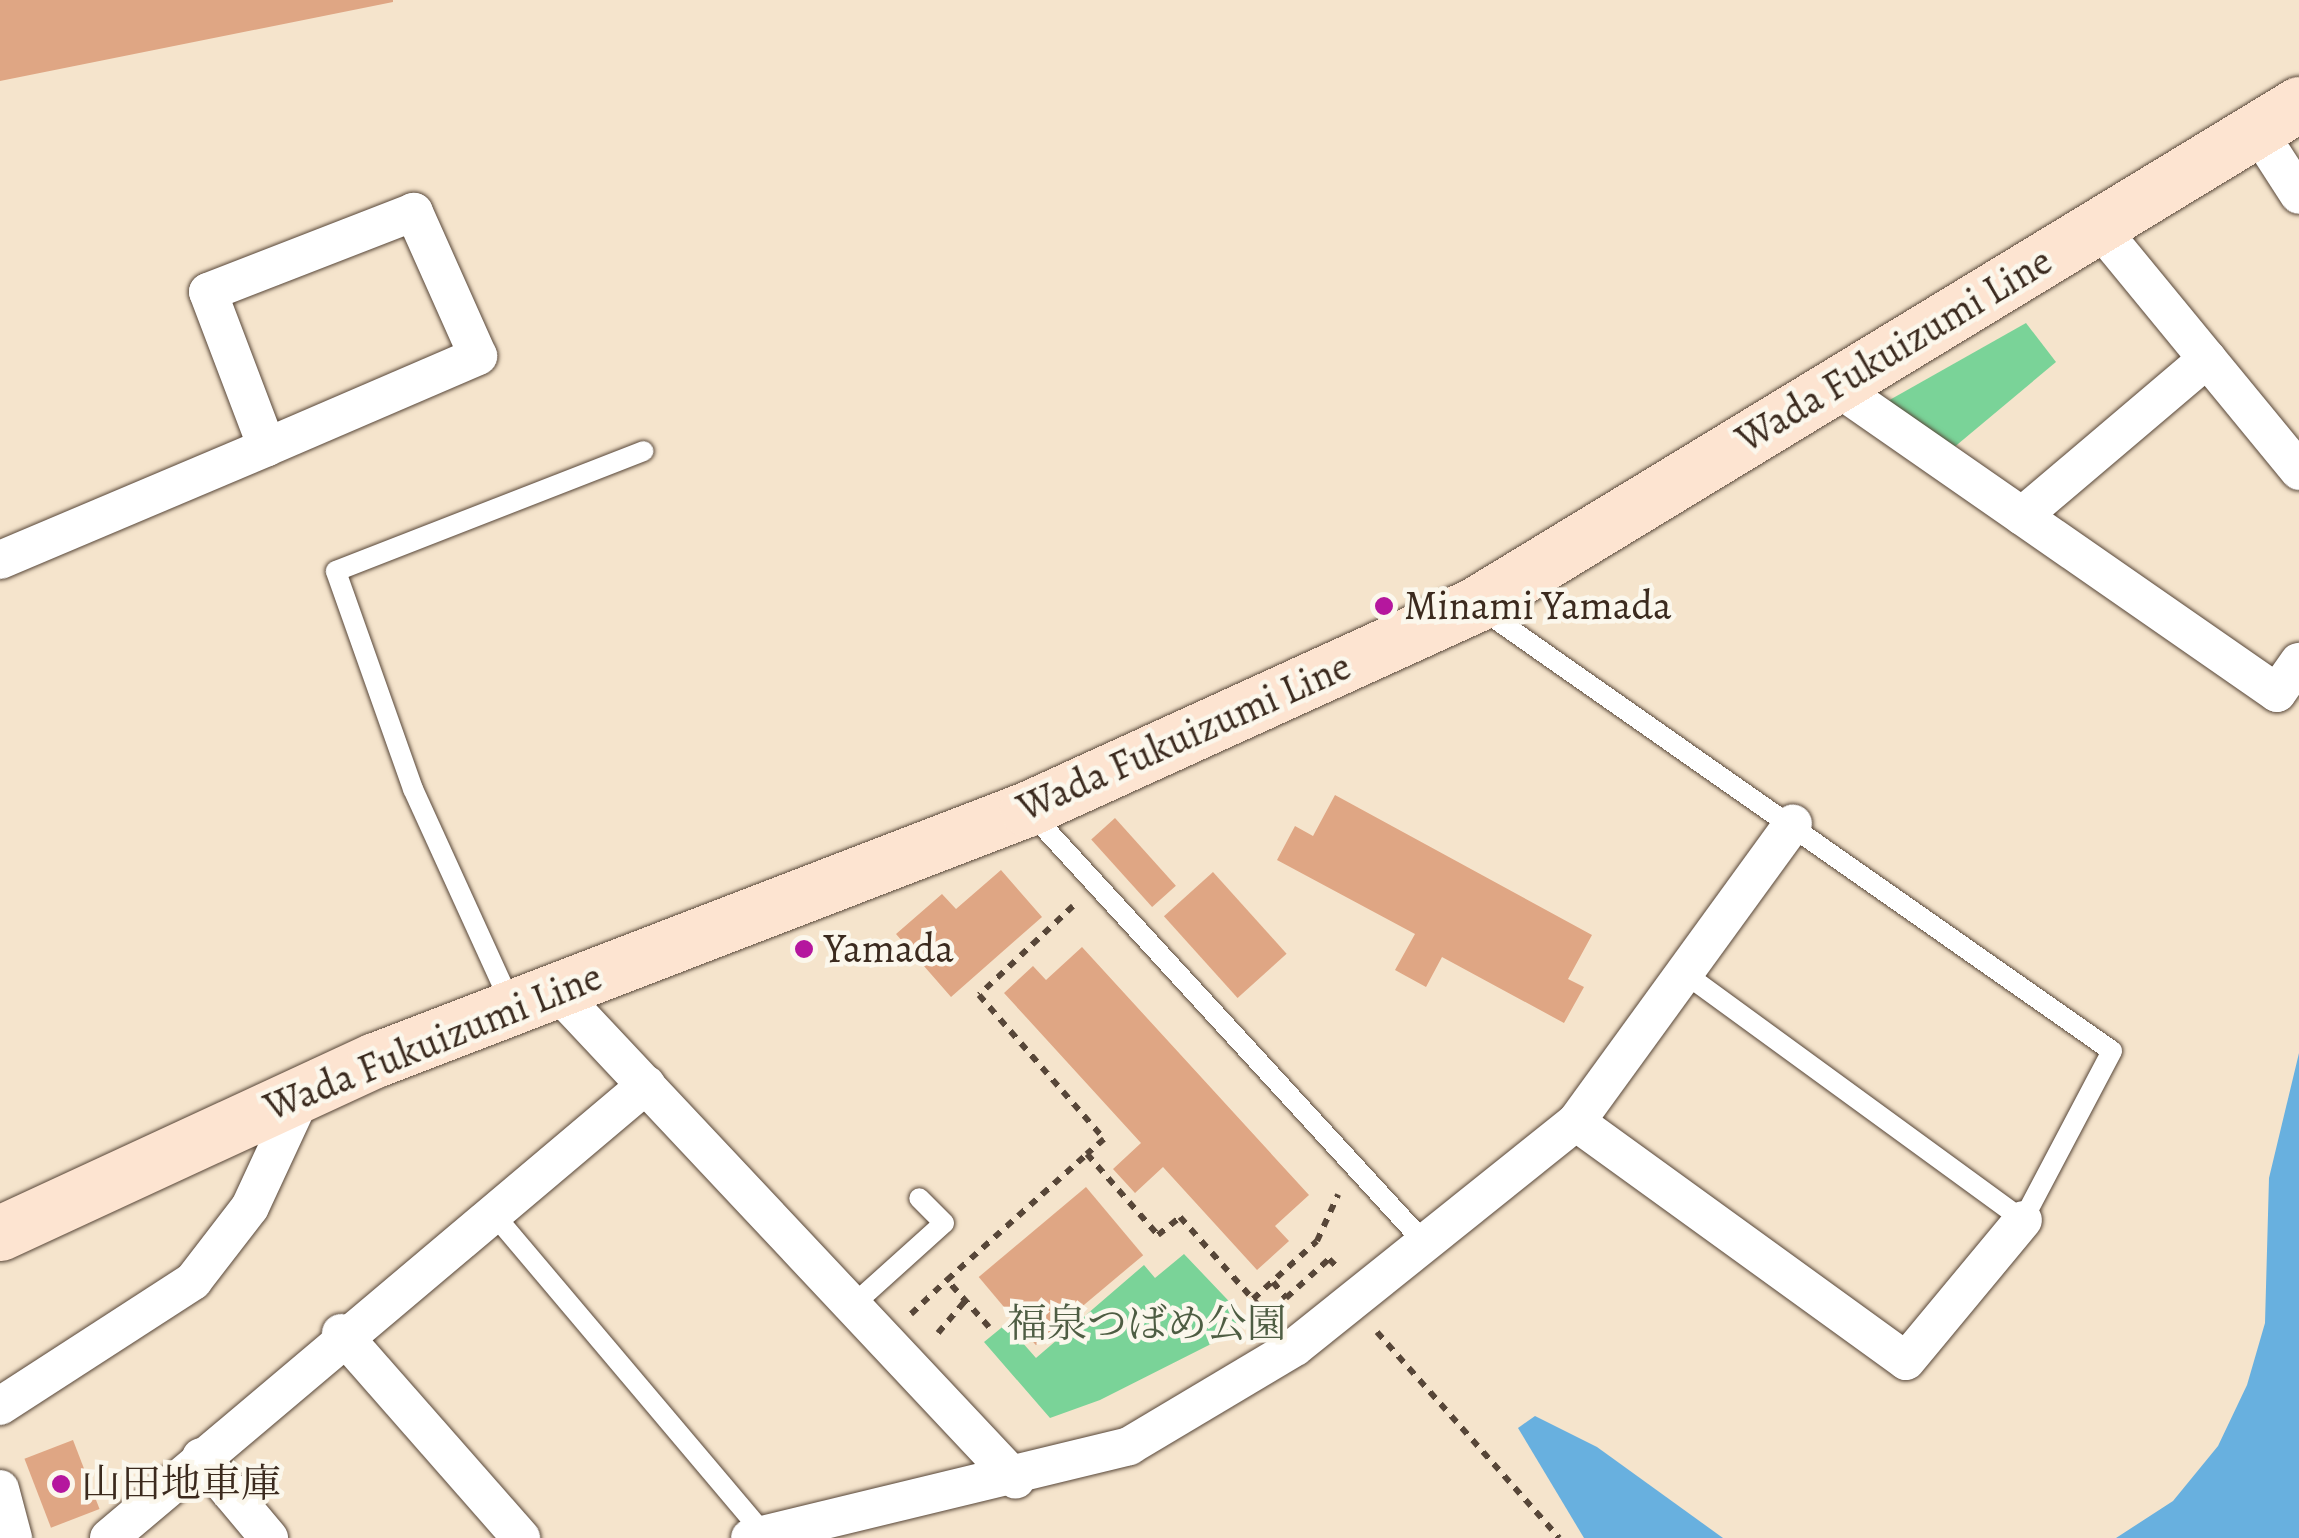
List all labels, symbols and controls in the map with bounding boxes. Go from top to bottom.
street label: Wada Fukuizumi Line [1728,237,2060,463]
place label: Minami Yamada [1404,582,1672,630]
marker: Minami Yamada [1373,595,1395,617]
street label: Wada Fukuizumi Line [1010,642,1358,832]
place label: Yamada [824,925,954,973]
marker: Yamada [793,938,815,960]
street label: Wada Fukuizumi Line [257,952,609,1132]
park label: 福泉つばめ公園 [1007,1300,1287,1348]
place label: 山田地車庫 [81,1460,281,1508]
marker: 山田地車庫 [50,1473,72,1495]

